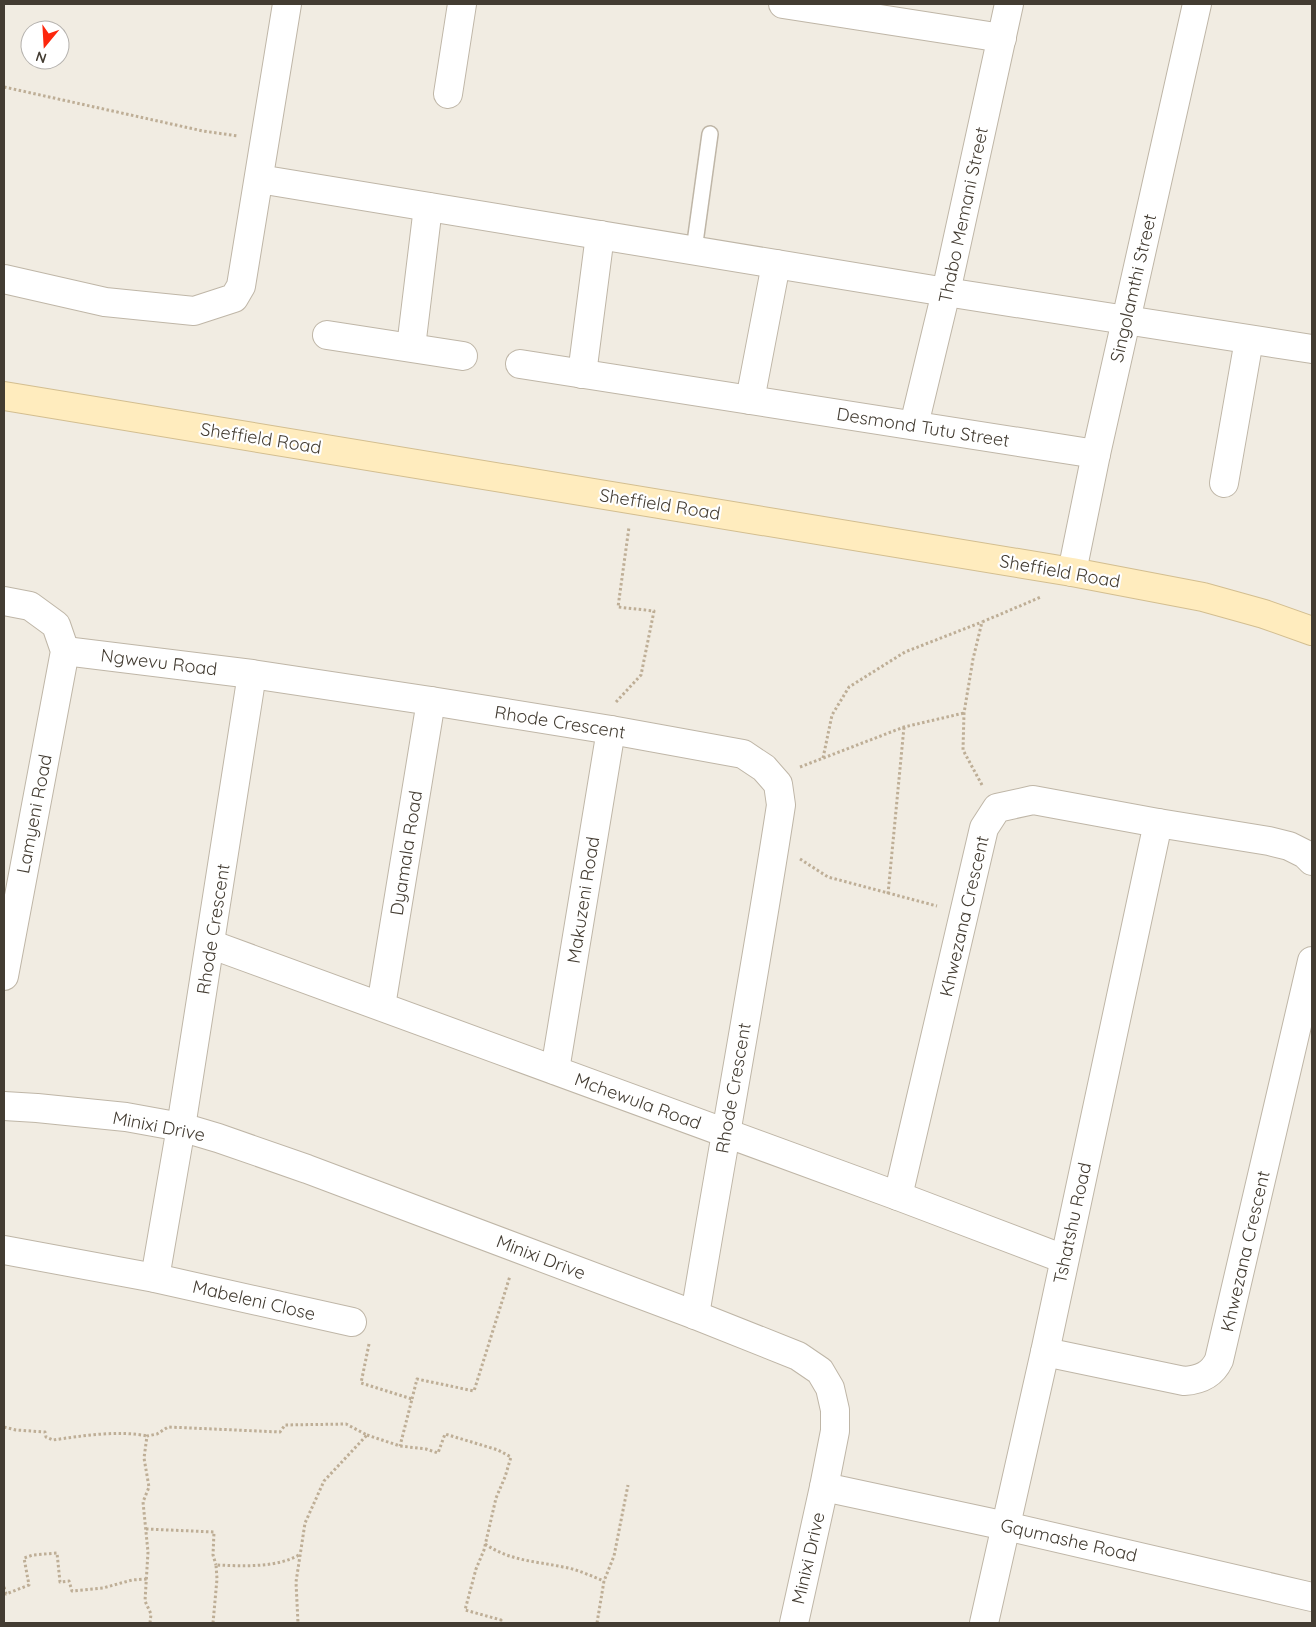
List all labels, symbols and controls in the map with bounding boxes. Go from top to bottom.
north arrow [20,20,70,70]
text: N [33,47,49,68]
street label: Thabo Memani Street [933,125,993,305]
street label: Singolamthi Street [1105,211,1161,365]
street label: Desmond Tutu Street [835,402,1011,452]
street label: Sheffield Road [199,417,323,459]
street label: Sheffield Road [598,483,722,525]
street label: Sheffield Road [998,549,1122,593]
street label: Ngwevu Road [99,643,219,681]
street label: Rhode Crescent [493,700,627,744]
street label: Lamyeni Road [11,752,57,876]
street label: Dyamala Road [385,789,427,917]
street label: Khwezana Crescent [934,833,994,999]
street label: Makuzeni Road [562,835,604,965]
street label: Rhode Crescent [191,862,235,996]
street label: Rhode Crescent [710,1021,756,1155]
street label: Mchewula Road [572,1067,704,1135]
street label: Minixi Drive [111,1106,207,1146]
street label: Tshatshu Road [1048,1160,1096,1286]
street label: Khwezana Crescent [1215,1168,1275,1334]
street label: Minixi Drive [493,1229,589,1285]
street label: Mabeleni Close [190,1275,318,1325]
street label: Minixi Drive [786,1510,830,1606]
street label: Gqumashe Road [998,1513,1140,1567]

